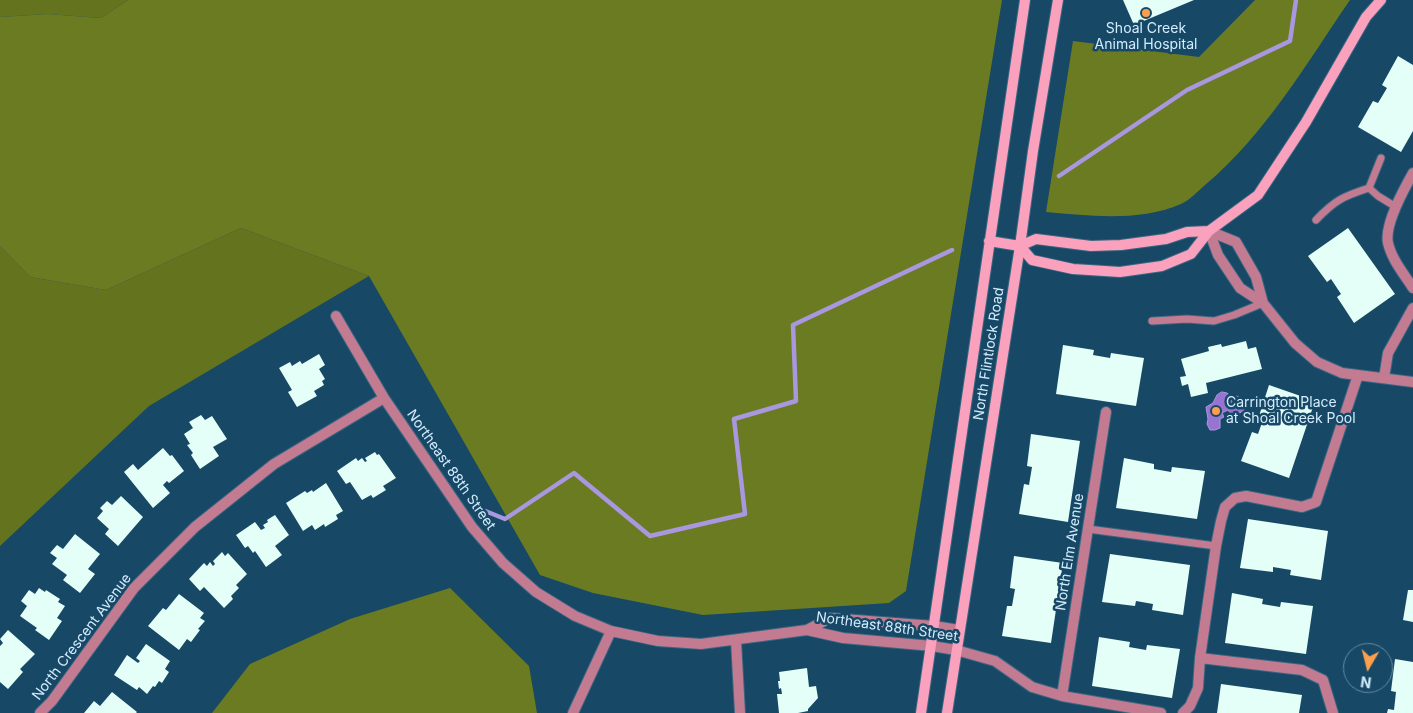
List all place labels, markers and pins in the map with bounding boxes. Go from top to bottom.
marker: Shoal Creek Animal Hospital [1140,7,1152,19]
place label: Shoal Creek Animal Hospital [1095,21,1197,54]
place label: Carrington Place at Shoal Creek Pool [1226,395,1356,428]
marker: Carrington Place at Shoal Creek Pool [1210,405,1222,417]

